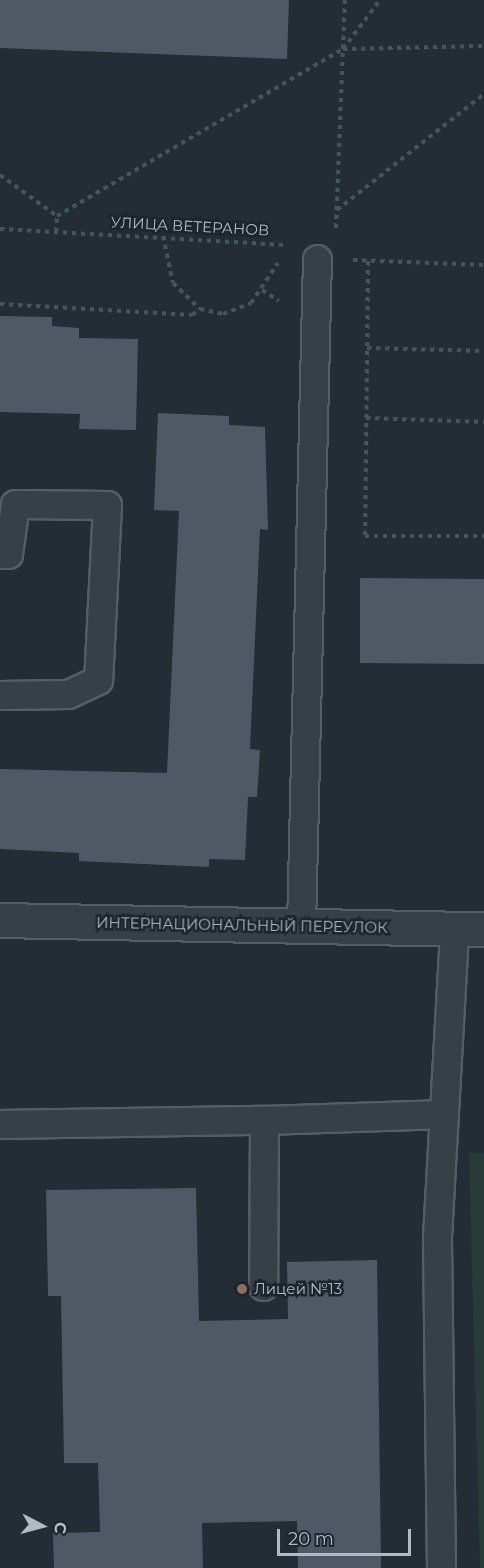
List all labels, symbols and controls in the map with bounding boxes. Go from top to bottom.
street label: УЛИЦА ВЕТЕРАНОВ [110,213,270,239]
street label: ИНТЕРНАЦИОНАЛЬНЫЙ ПЕРЕУЛОК [96,913,388,937]
place label: Лицей №13 [254,1280,342,1298]
marker: Лицей №13 [235,1282,249,1296]
north arrow [12,1496,72,1556]
scale bar [280,1517,414,1555]
text: С [50,1521,70,1535]
text: 20 m [288,1528,334,1550]

